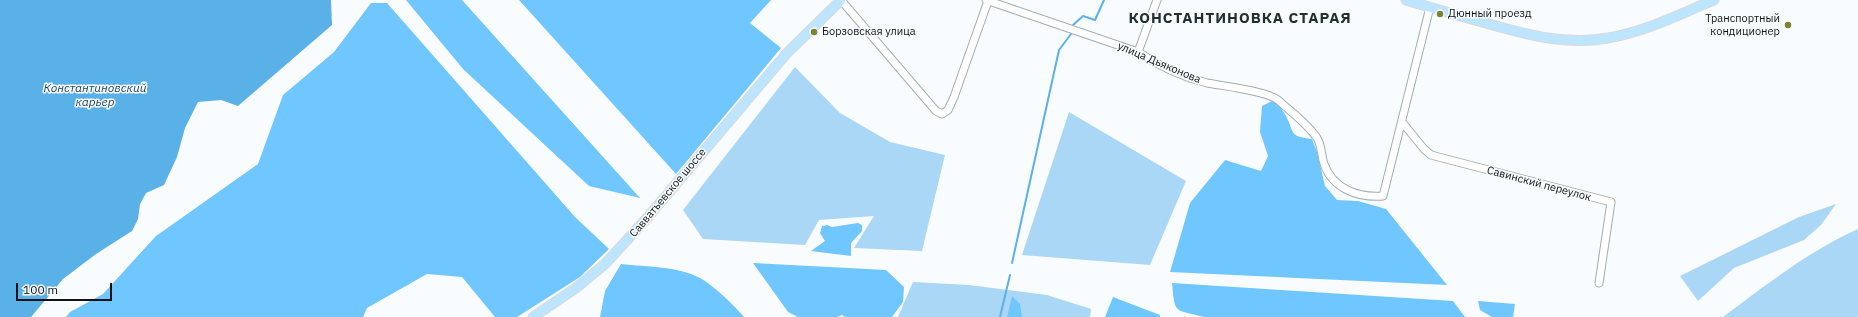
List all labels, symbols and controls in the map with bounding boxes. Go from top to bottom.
place label: Дюнный проезд [1448,7,1532,21]
marker: Дюнный проезд [1435,9,1445,19]
district label: КОНСТАНТИНОВКА СТАРАЯ [1128,10,1352,28]
place label: Транспортный кондиционер [1705,12,1780,38]
marker: Транспортный кондиционер [1783,20,1793,30]
place label: Борзовская улица [822,25,916,39]
marker: Борзовская улица [809,27,819,37]
street label: улица Дьяконова [1115,39,1203,87]
water label: Константиновский карьер [44,82,146,110]
street label: Савватьевское шоссе [627,146,709,240]
street label: Савинский переулок [1485,164,1593,204]
scale bar [18,275,114,301]
text: 100 m [23,282,58,297]

